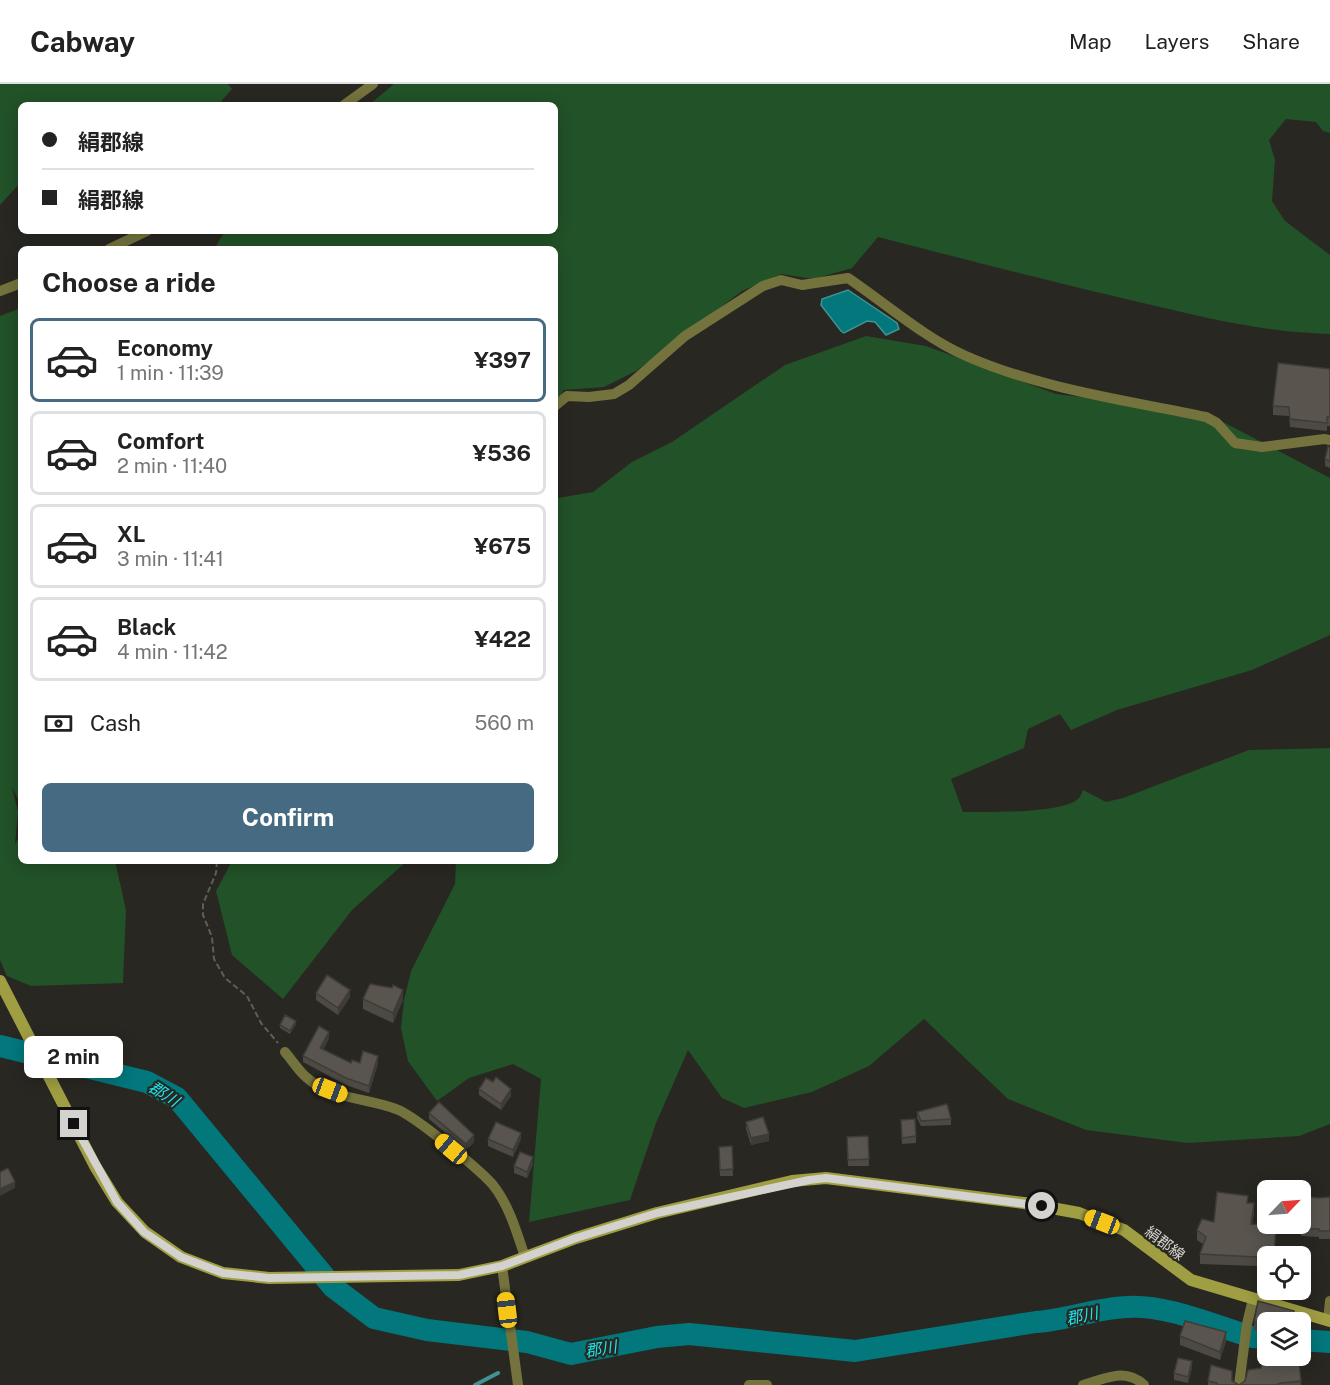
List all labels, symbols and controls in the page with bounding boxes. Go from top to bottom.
text: Cabway [30,25,135,58]
text: Map [1069,29,1112,54]
text: Layers [1145,29,1209,54]
text: Share [1242,29,1300,54]
text: 絹郡線 [78,129,144,155]
text: 絹郡線 [78,187,144,213]
text: Choose a ride [42,266,216,298]
icon: car [45,333,99,387]
text: Economy [117,335,213,361]
text: ¥397 [474,347,531,373]
text: 1 min · 11:39 [117,361,224,385]
icon: car [45,426,99,480]
text: Comfort [117,428,204,454]
text: ¥536 [473,440,531,466]
text: 2 min · 11:40 [117,454,227,478]
icon: car [45,519,99,573]
text: XL [117,521,145,547]
text: ¥675 [474,533,531,559]
text: 3 min · 11:41 [117,547,224,571]
icon: car [45,612,99,666]
text: Black [117,614,176,640]
text: ¥422 [474,626,531,652]
text: 4 min · 11:42 [117,640,228,664]
icon: cash [42,707,75,740]
text: Cash [90,710,141,736]
text: 560 m [474,711,534,735]
button: Confirm [42,783,534,852]
callout: 2 min [25,1037,124,1079]
text: 2 min [47,1045,100,1069]
car [310,1075,350,1105]
water label: 郡川 [145,1077,184,1112]
route end [60,1110,87,1137]
car [431,1131,471,1167]
north arrow [1257,1180,1311,1234]
map controls [1257,1180,1311,1366]
route start [1028,1192,1055,1219]
car [1082,1207,1122,1237]
street label: 絹郡線 [1142,1223,1188,1263]
button: locate [1257,1246,1311,1300]
car [496,1291,518,1329]
water label: 郡川 [1064,1303,1102,1329]
button: layers [1257,1312,1311,1366]
water label: 郡川 [584,1337,620,1361]

